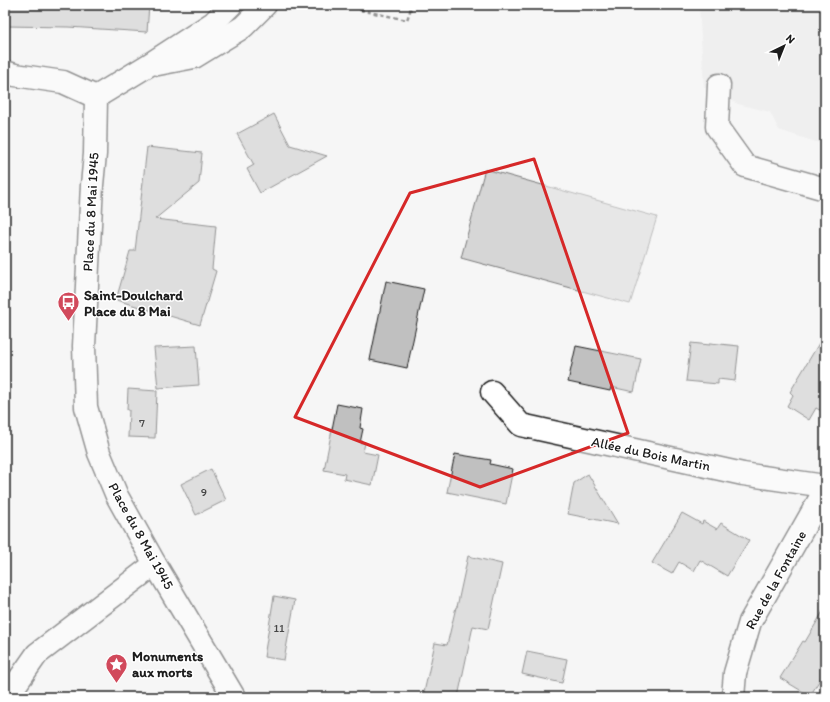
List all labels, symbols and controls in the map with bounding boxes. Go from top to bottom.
north arrow [764,26,804,66]
text: N [783,32,798,46]
street label: Place du 8 Mai 1945 [79,152,103,272]
place label: Saint-Doulchard Place du 8 Mai [84,287,183,320]
bus stop icon: Saint-Doulchard Place du 8 Mai [56,290,82,323]
house number: 7 [139,416,145,430]
street label: Allée du Bois Martin [590,433,712,475]
street label: Place du 8 Mai 1945 [105,480,177,592]
house number: 9 [201,485,207,499]
street label: Rue de la Fontaine [742,527,810,632]
house number: 11 [273,621,285,635]
place label: Monuments aux morts [132,648,203,681]
place icon: Monuments aux morts [104,651,130,684]

